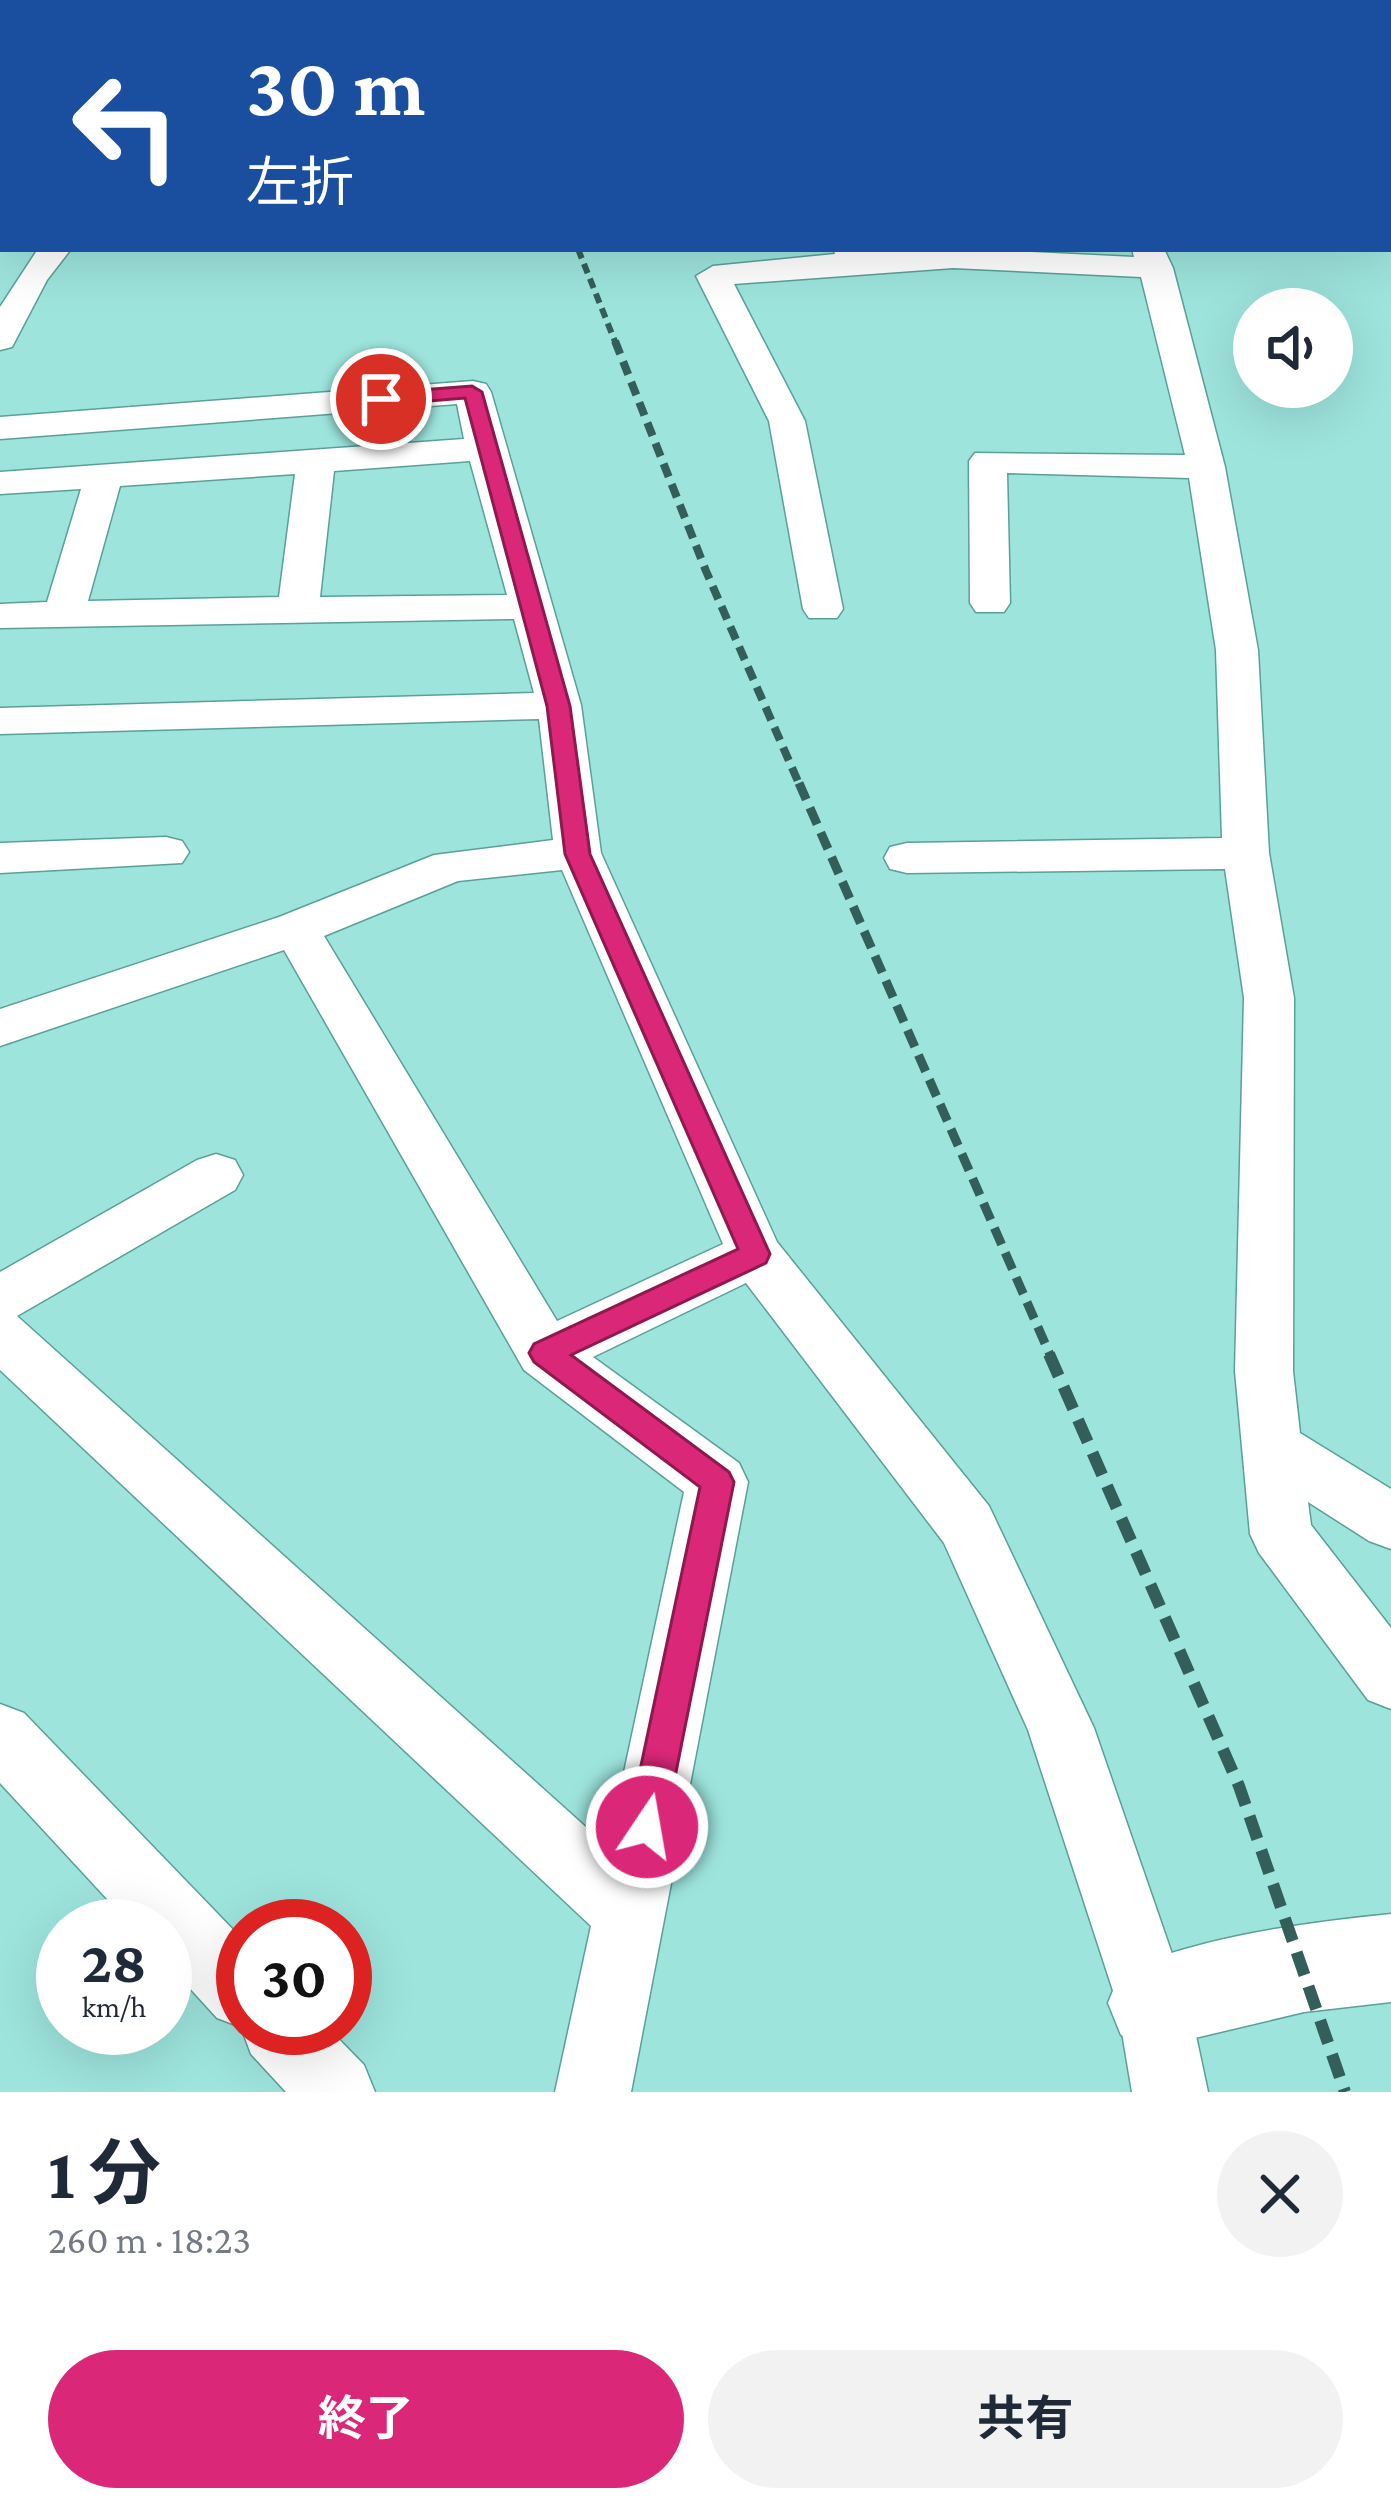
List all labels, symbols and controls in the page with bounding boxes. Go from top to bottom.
text: 30 m [246,40,425,133]
icon: left [48,48,204,204]
text: 左折 [246,153,354,213]
map controls [1233,288,1353,408]
button: sound [1233,288,1353,408]
pin [330,348,432,450]
icon: arrive [348,366,414,432]
position arrow [584,1764,710,1890]
speed limit sign: 30 [216,1899,372,2055]
text: 28 [81,1928,147,1995]
text: km/h [82,1990,146,2023]
button: close [1217,2131,1343,2257]
text: 1 分 [48,2133,161,2213]
text: 260 m · 18:23 [48,2218,251,2261]
button: 終了 [48,2350,684,2488]
button: 共有 [708,2350,1343,2488]

